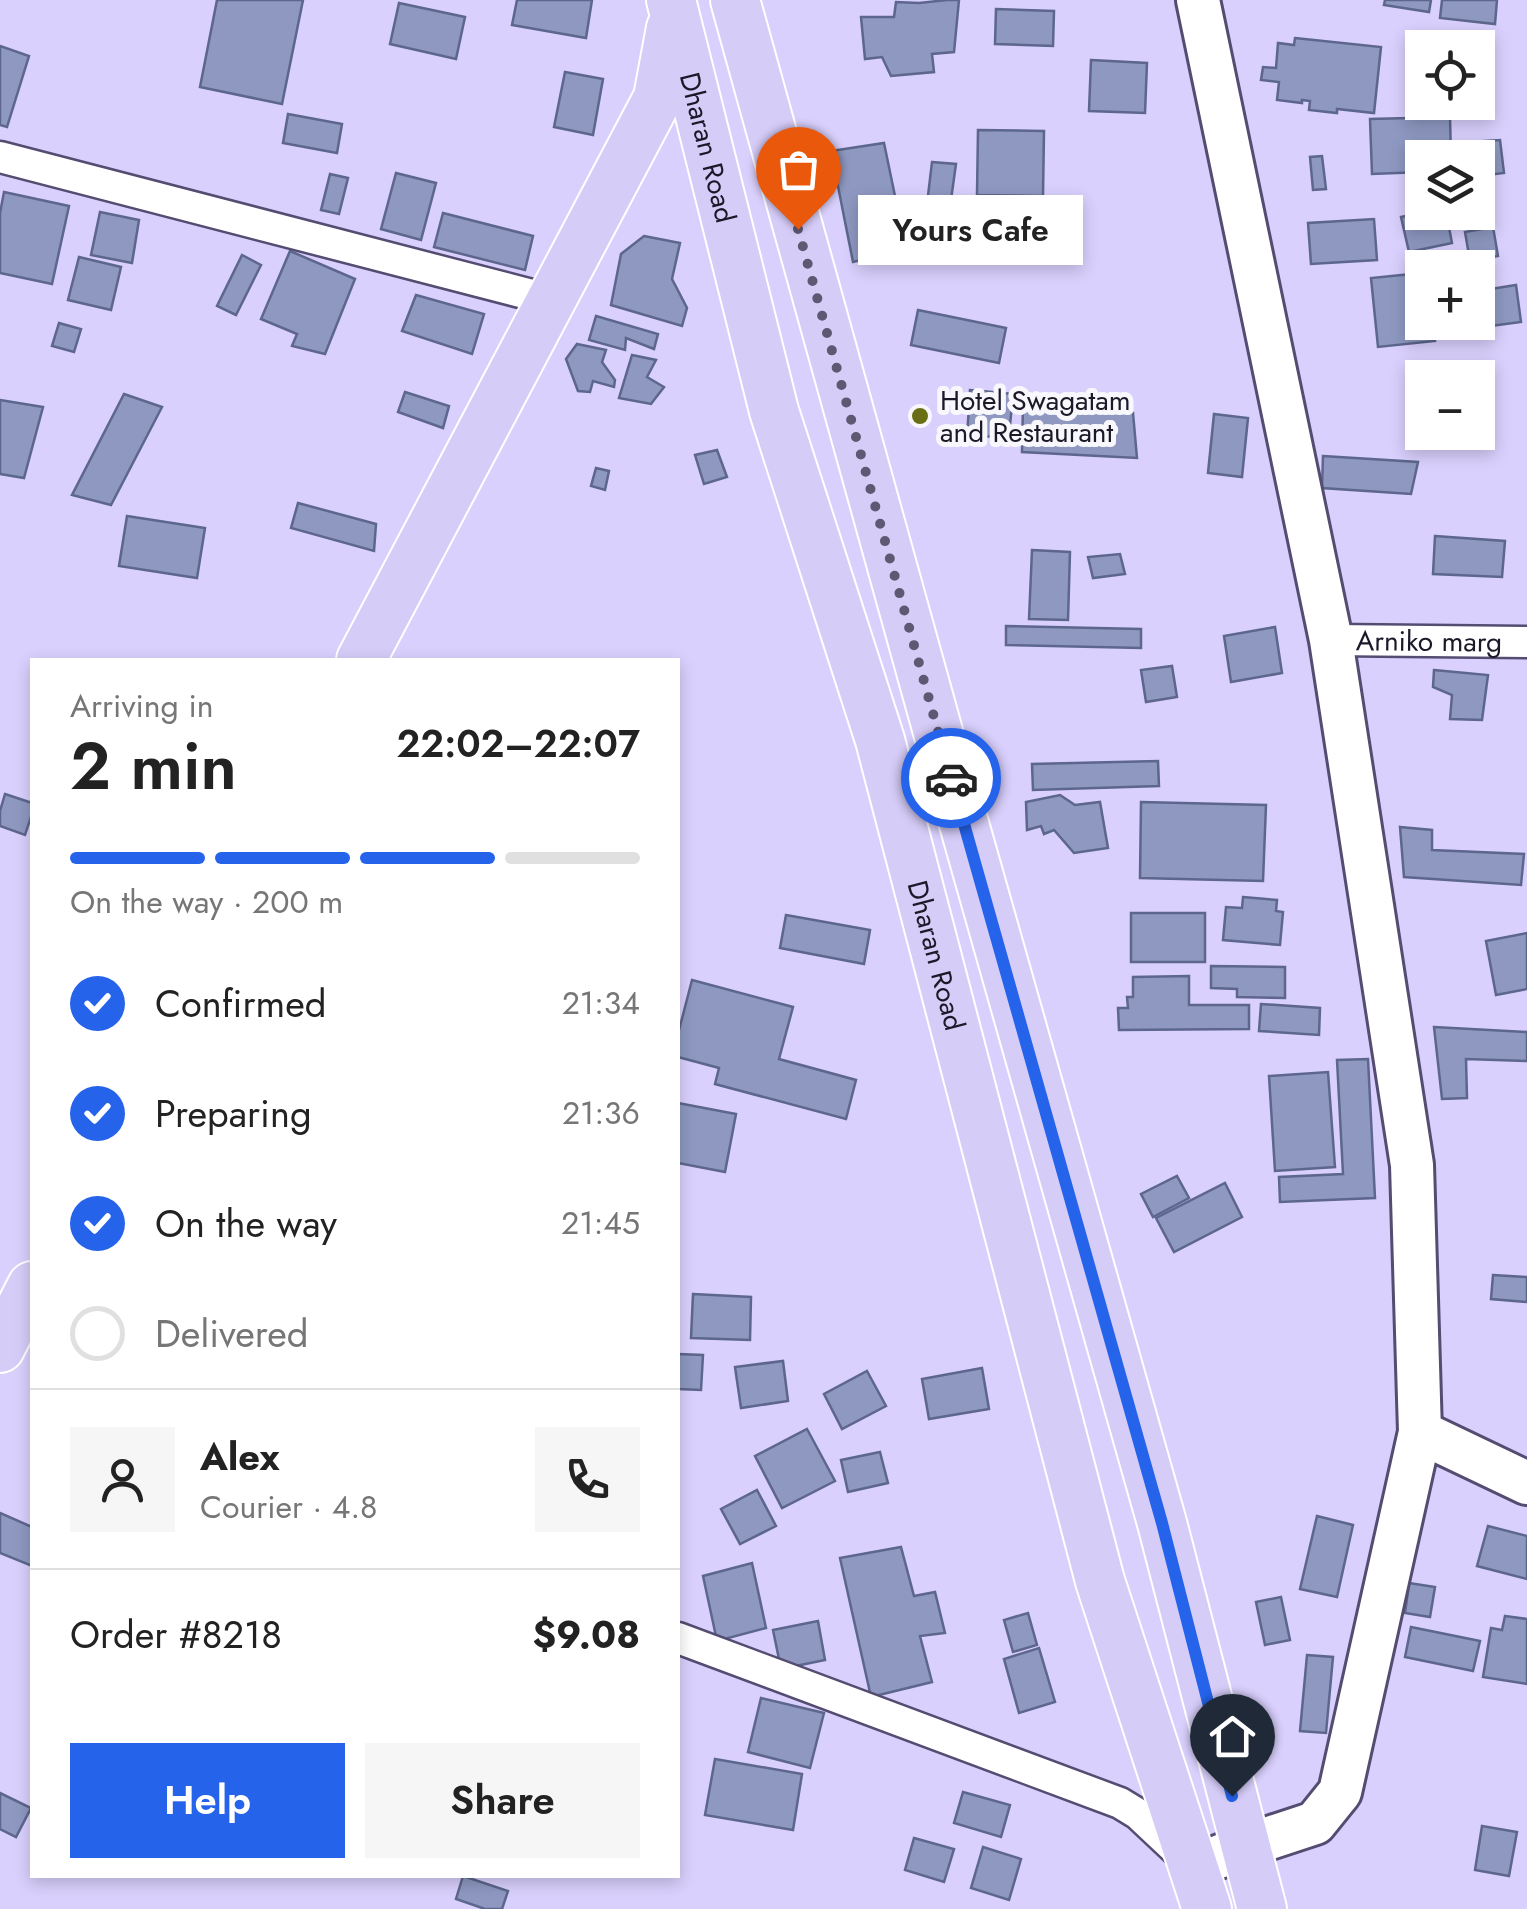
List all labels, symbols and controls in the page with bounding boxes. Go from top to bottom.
map controls [1405,30,1495,450]
button: locate [1405,30,1495,120]
street label: Dharan Road [669,68,746,227]
pin [756,127,841,230]
button: layers [1405,140,1495,230]
icon: bag [771,142,826,197]
callout: Yours Cafe [858,194,1083,264]
text: Yours Cafe [892,207,1049,253]
button: + [1405,250,1495,340]
button: − [1405,360,1495,450]
place label: Hotel Swagatam and Restaurant [940,380,1131,453]
marker: Hotel Swagatam and Restaurant [909,405,931,427]
street label: Arniko marg [1356,620,1502,663]
text: Arriving in [70,683,214,729]
text: 22:02–22:07 [396,716,640,771]
text: 2 min [70,719,237,813]
courier [901,728,1001,828]
icon: car [924,751,979,806]
street label: Dharan Road [897,876,975,1035]
text: On the way · 200 m [70,879,343,925]
icon: check [70,976,125,1031]
text: Confirmed [155,976,326,1031]
text: 21:34 [562,980,640,1026]
icon: check [70,1086,125,1141]
text: Preparing [155,1086,312,1141]
text: 21:36 [562,1090,640,1136]
icon: check [70,1196,125,1251]
text: On the way [155,1196,337,1251]
text: 21:45 [561,1200,640,1246]
text: Delivered [155,1306,308,1361]
button: person [70,1427,175,1532]
button: phone [535,1427,640,1532]
text: Alex [200,1429,280,1484]
text: Courier · 4.8 [200,1484,377,1530]
text: Order #8218 [70,1607,282,1662]
text: $9.08 [532,1607,640,1662]
pin [1190,1694,1275,1797]
icon: home [1205,1709,1260,1764]
button: Help [70,1743,345,1858]
button: Share [365,1743,640,1858]

